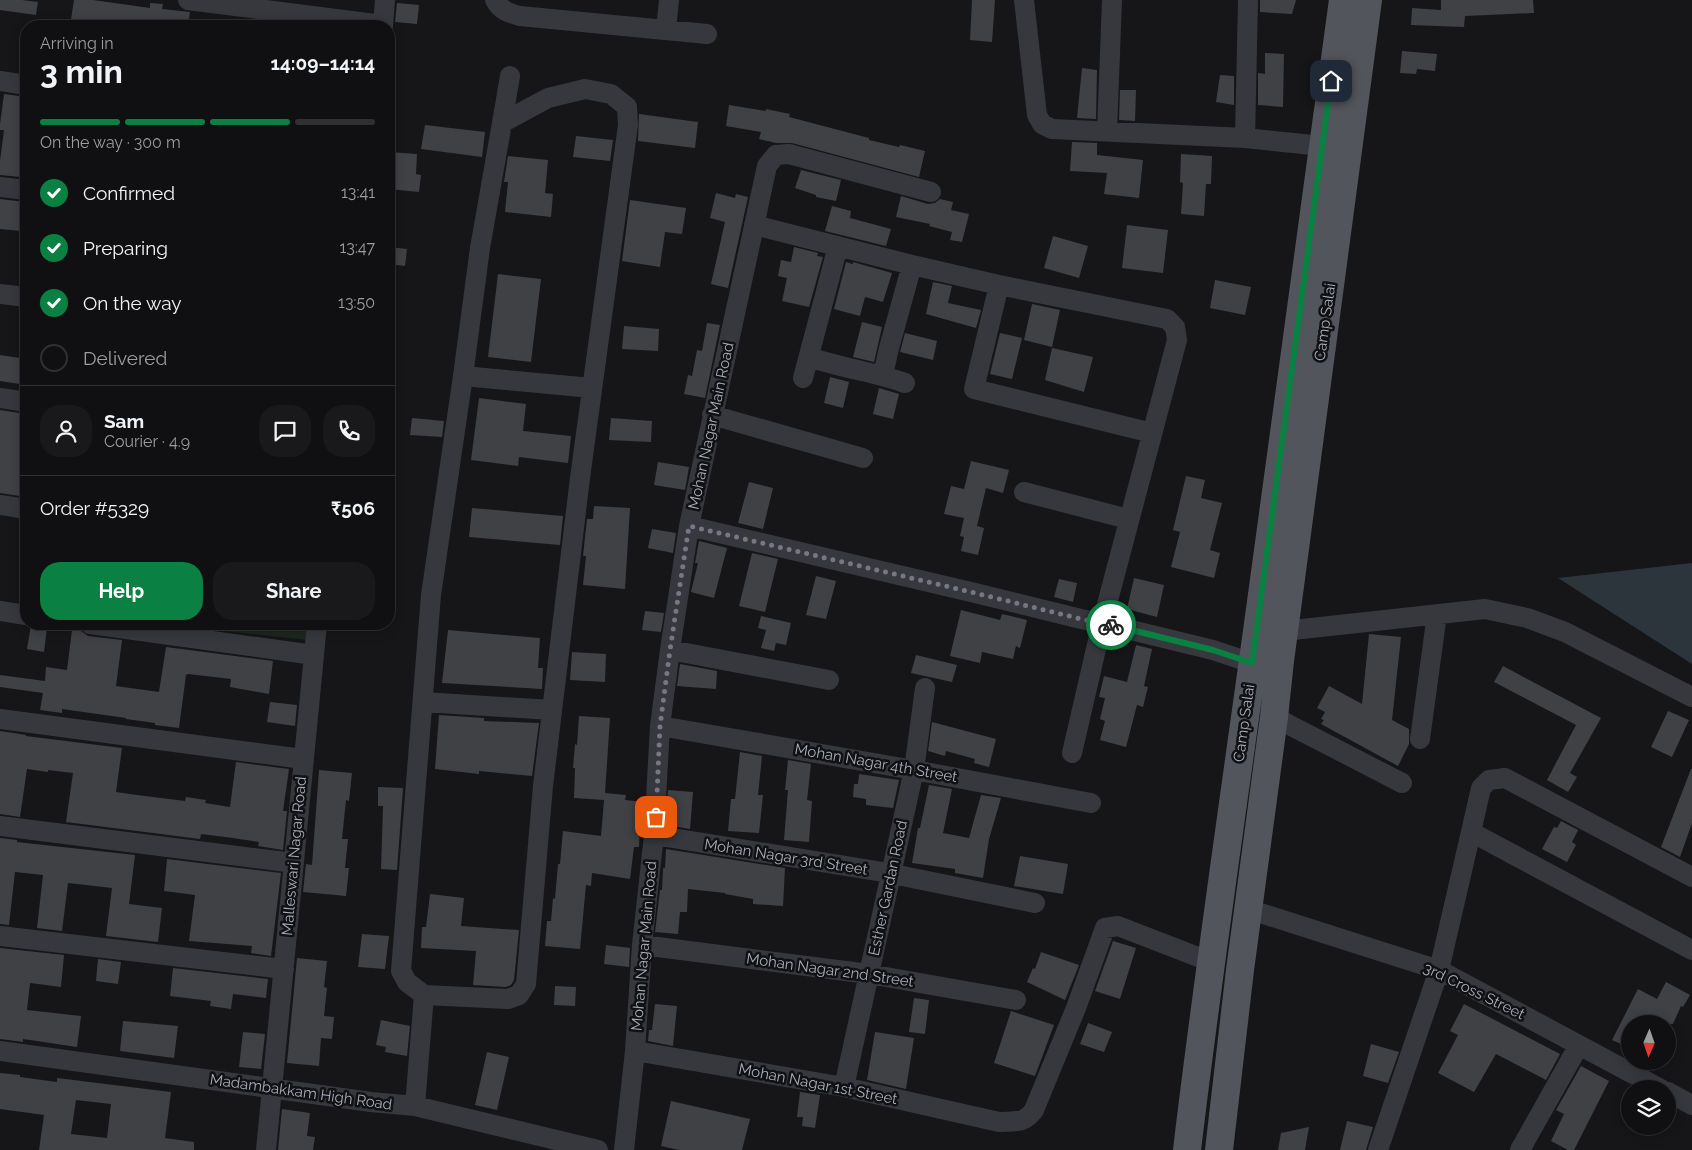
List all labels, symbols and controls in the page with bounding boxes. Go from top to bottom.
text: Arriving in [40,34,114,53]
text: 14:09–14:14 [271,52,375,74]
text: 3 min [40,53,123,90]
pin [1310,60,1352,102]
icon: home [1317,67,1345,95]
text: On the way · 300 m [40,133,181,152]
icon: check [40,179,68,207]
text: Confirmed [83,182,175,204]
text: 13:41 [341,183,375,202]
icon: check [40,234,68,262]
text: Preparing [83,237,168,259]
text: 13:47 [339,238,375,257]
street label: Camp Salai [1311,282,1339,362]
icon: check [40,289,68,317]
text: On the way [83,292,182,314]
text: 13:50 [338,293,375,312]
street label: Mohan Nagar Main Road [684,341,738,511]
text: Delivered [83,347,167,369]
button: person [40,405,92,457]
button: chat [259,405,311,457]
button: phone [323,405,375,457]
text: Sam [104,410,144,432]
text: Courier · 4.9 [104,432,190,451]
text: Order #5329 [40,497,149,519]
text: ₹506 [331,497,375,519]
button: Help [40,562,203,620]
button: Share [213,562,375,620]
courier [1086,600,1136,650]
icon: bike [1097,611,1125,639]
street label: Camp Salai [1230,683,1258,763]
street label: Mohan Nagar 4th Street [793,740,959,786]
street label: Malleswari Nagar Road [278,776,310,936]
pin [635,796,677,838]
icon: bag [642,803,670,831]
street label: Esther Gardan Road [865,819,911,957]
street label: Mohan Nagar 3rd Street [703,835,869,879]
street label: Mohan Nagar Main Road [628,860,660,1032]
street label: Mohan Nagar 2nd Street [745,949,915,991]
street label: 3rd Cross Street [1420,959,1528,1023]
north arrow [1621,1015,1676,1070]
map controls [1621,1015,1676,1135]
street label: Mohan Nagar 1st Street [737,1060,899,1108]
street label: Madambakkam High Road [209,1070,393,1114]
button: layers [1621,1080,1676,1135]

